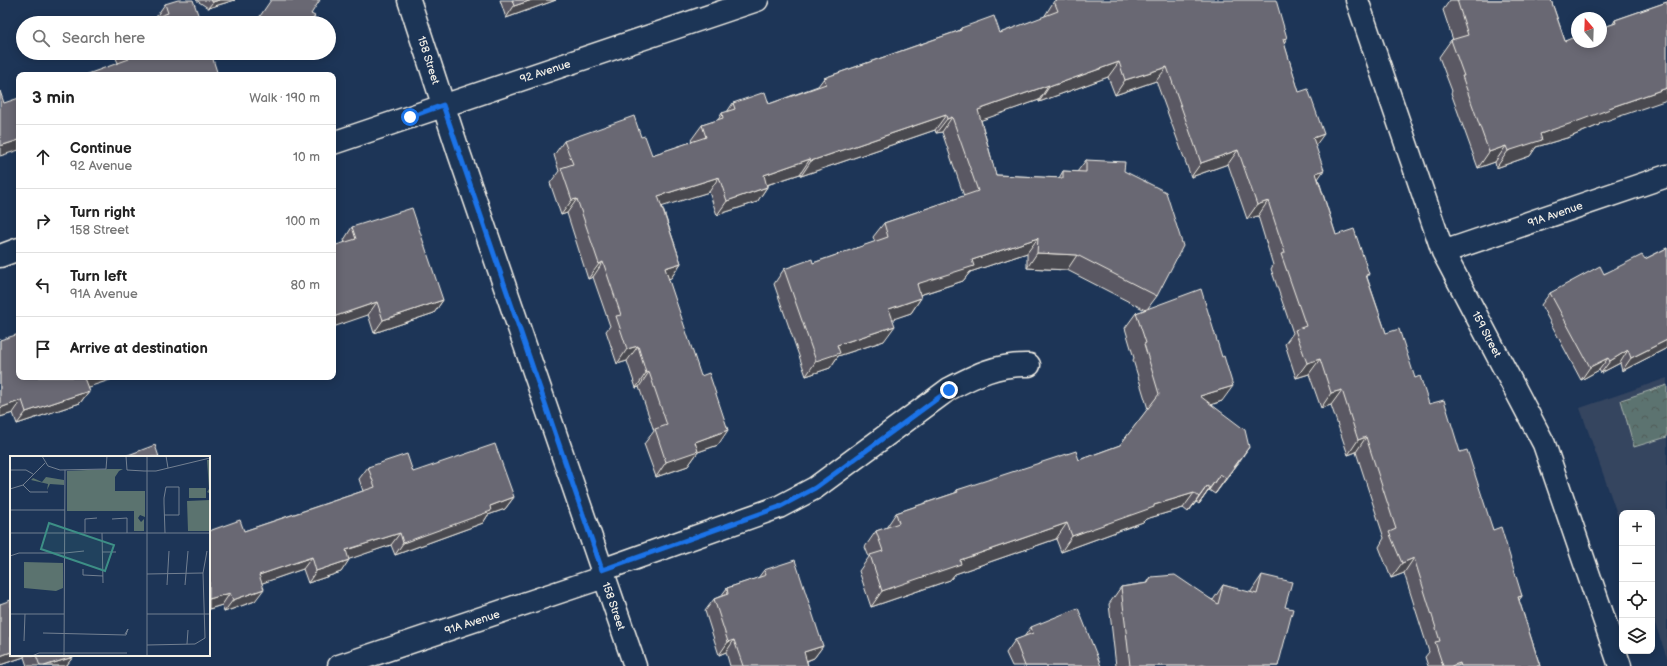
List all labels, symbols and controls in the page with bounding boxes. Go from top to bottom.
north arrow [1571,12,1607,48]
search box [16,16,336,60]
icon: search [30,27,52,49]
text: Search here [62,29,145,48]
street label: 158 Street [415,34,443,86]
street label: 92 Avenue [518,57,573,86]
text: 3 min [32,88,75,108]
text: Walk · 190 m [249,90,320,106]
route start [401,108,419,126]
text: Continue [70,139,132,158]
icon: ahead [32,146,54,168]
text: 10 m [293,149,320,165]
text: 92 Avenue [70,158,132,174]
street label: 91A Avenue [1526,199,1585,230]
text: Turn right [70,203,135,222]
icon: right [32,210,54,232]
text: 100 m [285,213,320,229]
text: 158 Street [70,222,129,238]
text: Turn left [70,267,127,286]
icon: left [32,274,54,296]
text: 80 m [291,277,320,293]
text: 91A Avenue [70,286,138,302]
street label: 159 Street [1469,309,1504,360]
icon: arrive [32,338,54,360]
text: Arrive at destination [70,339,208,358]
route end [940,381,958,399]
inset map [10,456,210,656]
map controls [1619,510,1655,654]
button: + [1619,510,1655,546]
button: − [1619,546,1655,582]
street label: 158 Street [599,580,628,632]
button: locate [1619,582,1655,618]
street label: 91A Avenue [443,607,502,638]
button: layers [1619,618,1655,654]

